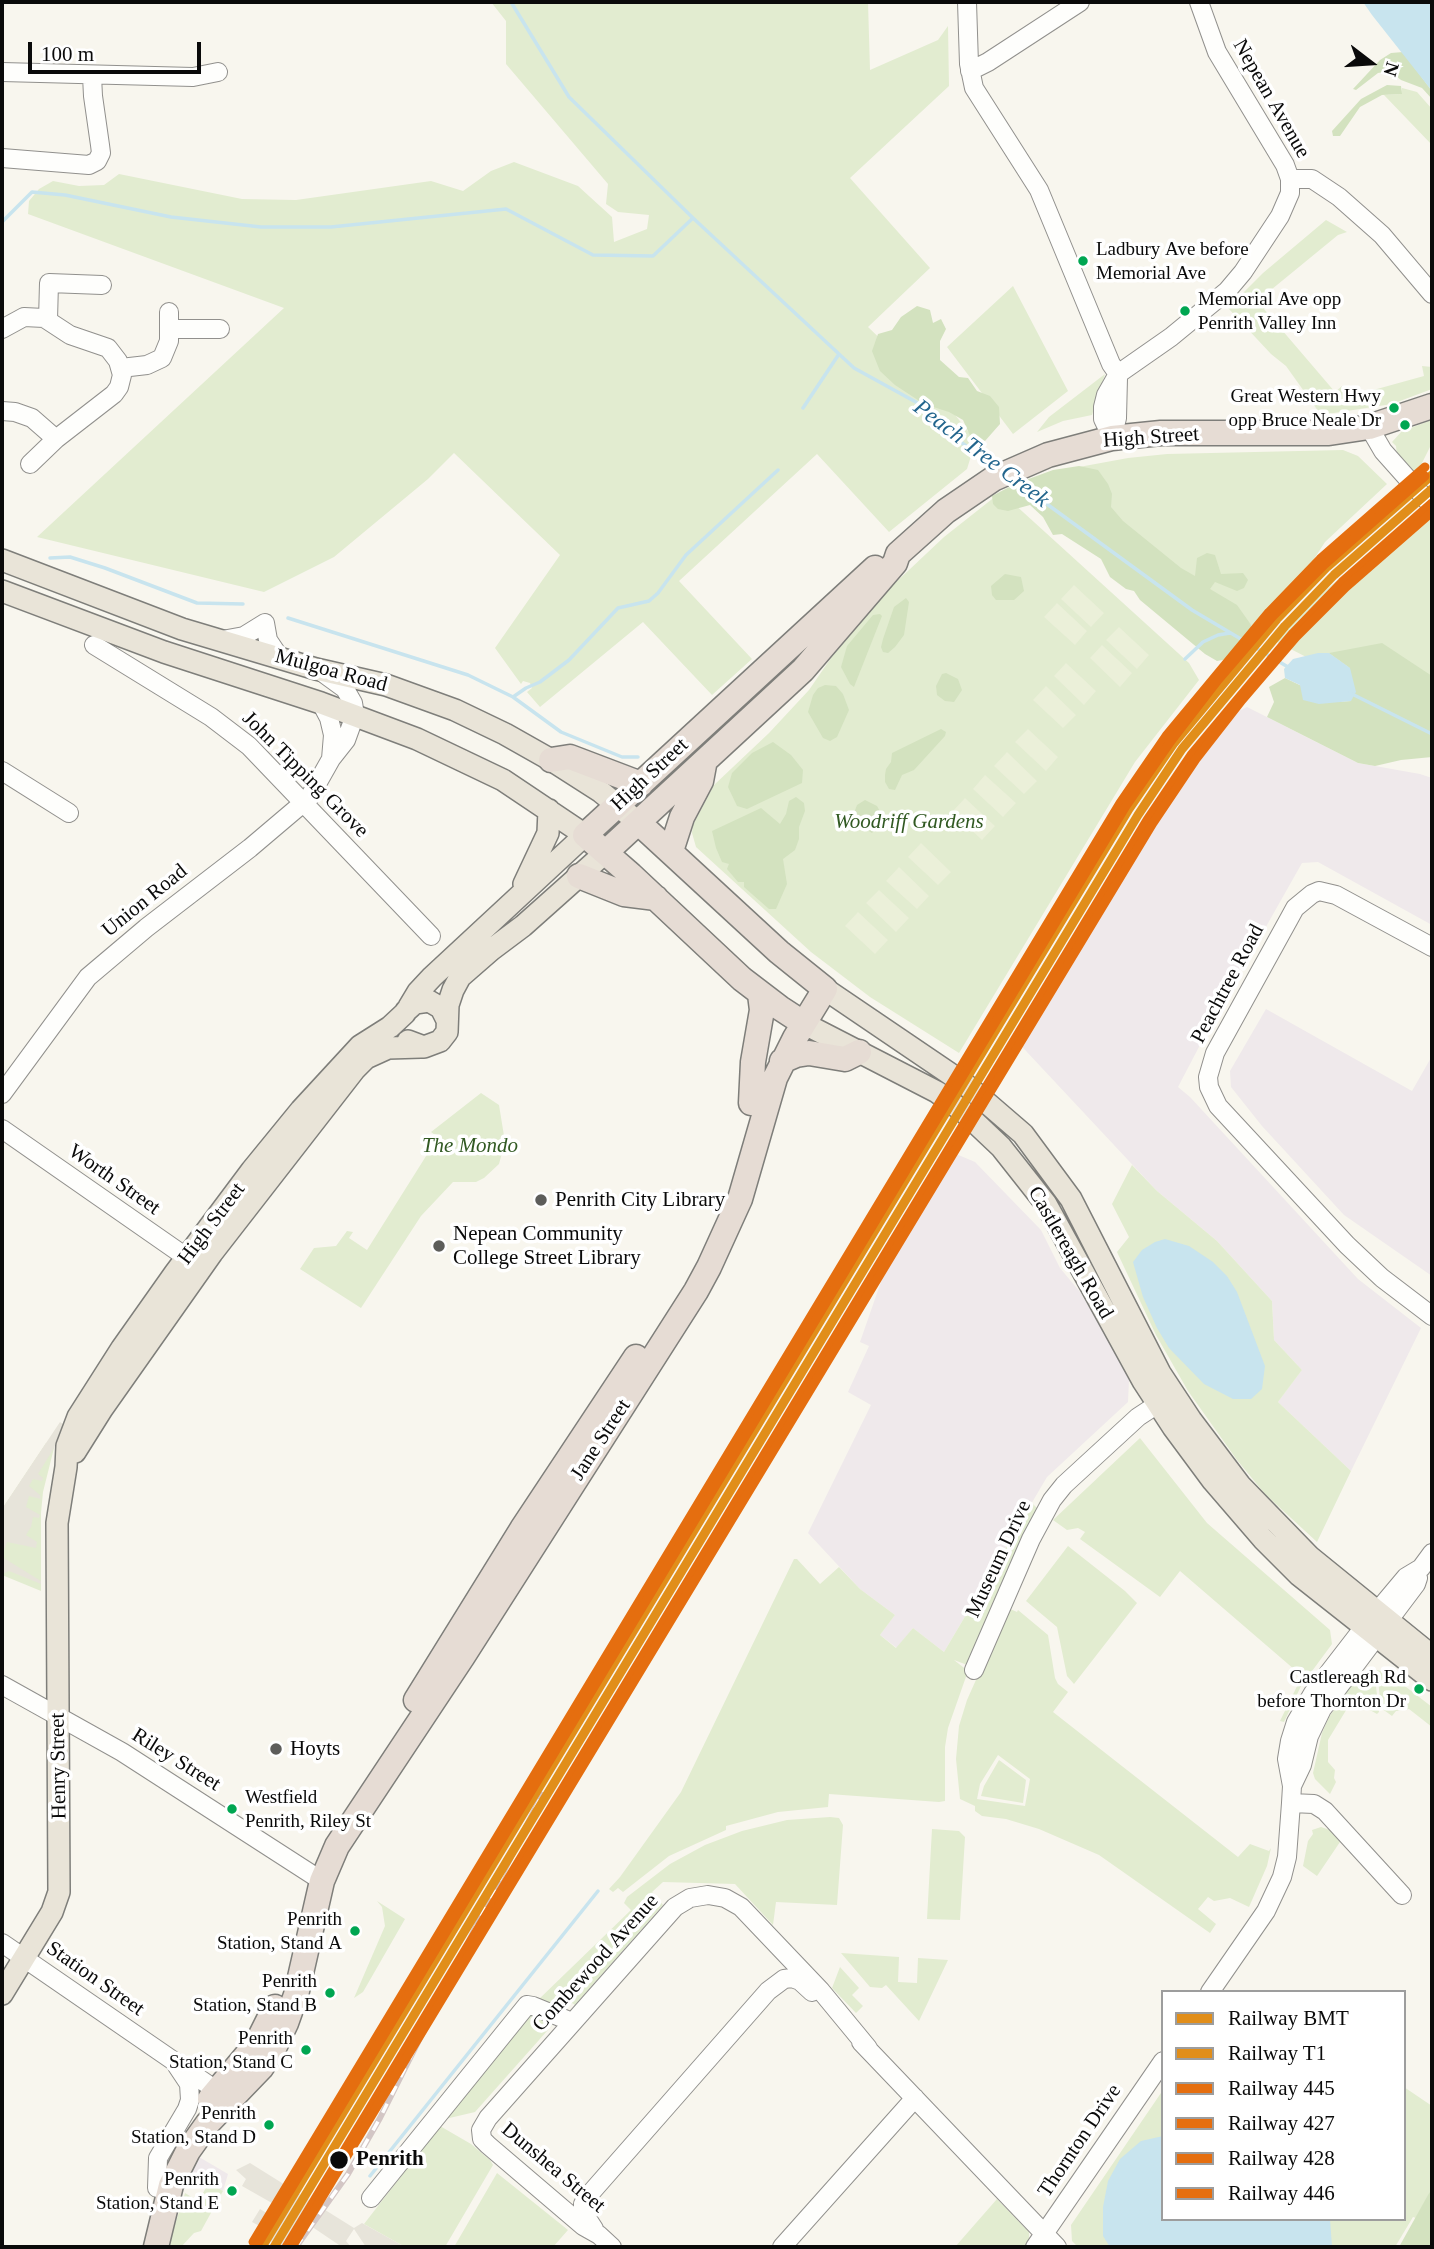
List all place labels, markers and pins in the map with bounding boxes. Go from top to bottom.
place label: Ladbury Ave before Memorial Ave [1096,239,1249,283]
marker: Ladbury Ave before Memorial Ave [1076,254,1090,268]
place label: Memorial Ave opp Penrith Valley Inn [1198,289,1341,333]
marker: Memorial Ave opp Penrith Valley Inn [1178,304,1192,318]
place label: Great Western Hwy opp Bruce Neale Dr [1229,386,1381,430]
marker: Great Western Hwy opp Bruce Neale Dr [1387,401,1401,415]
unlabelled marker [1398,418,1412,432]
place label: Penrith City Library [555,1187,725,1213]
marker: Penrith City Library [533,1192,549,1208]
place label: Nepean Community College Street Library [453,1221,641,1271]
marker: Nepean Community College Street Library [431,1238,447,1254]
place label: Castlereagh Rd before Thornton Dr [1257,1667,1406,1711]
marker: Castlereagh Rd before Thornton Dr [1412,1682,1426,1696]
place label: Hoyts [290,1736,340,1762]
marker: Hoyts [268,1741,284,1757]
place label: Westfield Penrith, Riley St [245,1787,371,1831]
marker: Westfield Penrith, Riley St [225,1802,239,1816]
place label: Penrith Station, Stand A [217,1909,342,1953]
marker: Penrith Station, Stand A [348,1924,362,1938]
place label: Penrith Station, Stand B [193,1971,317,2015]
marker: Penrith Station, Stand B [323,1986,337,2000]
place label: Penrith Station, Stand C [169,2028,293,2072]
marker: Penrith Station, Stand C [299,2043,313,2057]
place label: Penrith Station, Stand D [131,2103,256,2147]
marker: Penrith Station, Stand D [262,2118,276,2132]
place label: Penrith [356,2147,424,2173]
marker: Penrith [328,2149,350,2171]
place label: Penrith Station, Stand E [96,2169,219,2213]
marker: Penrith Station, Stand E [225,2184,239,2198]

